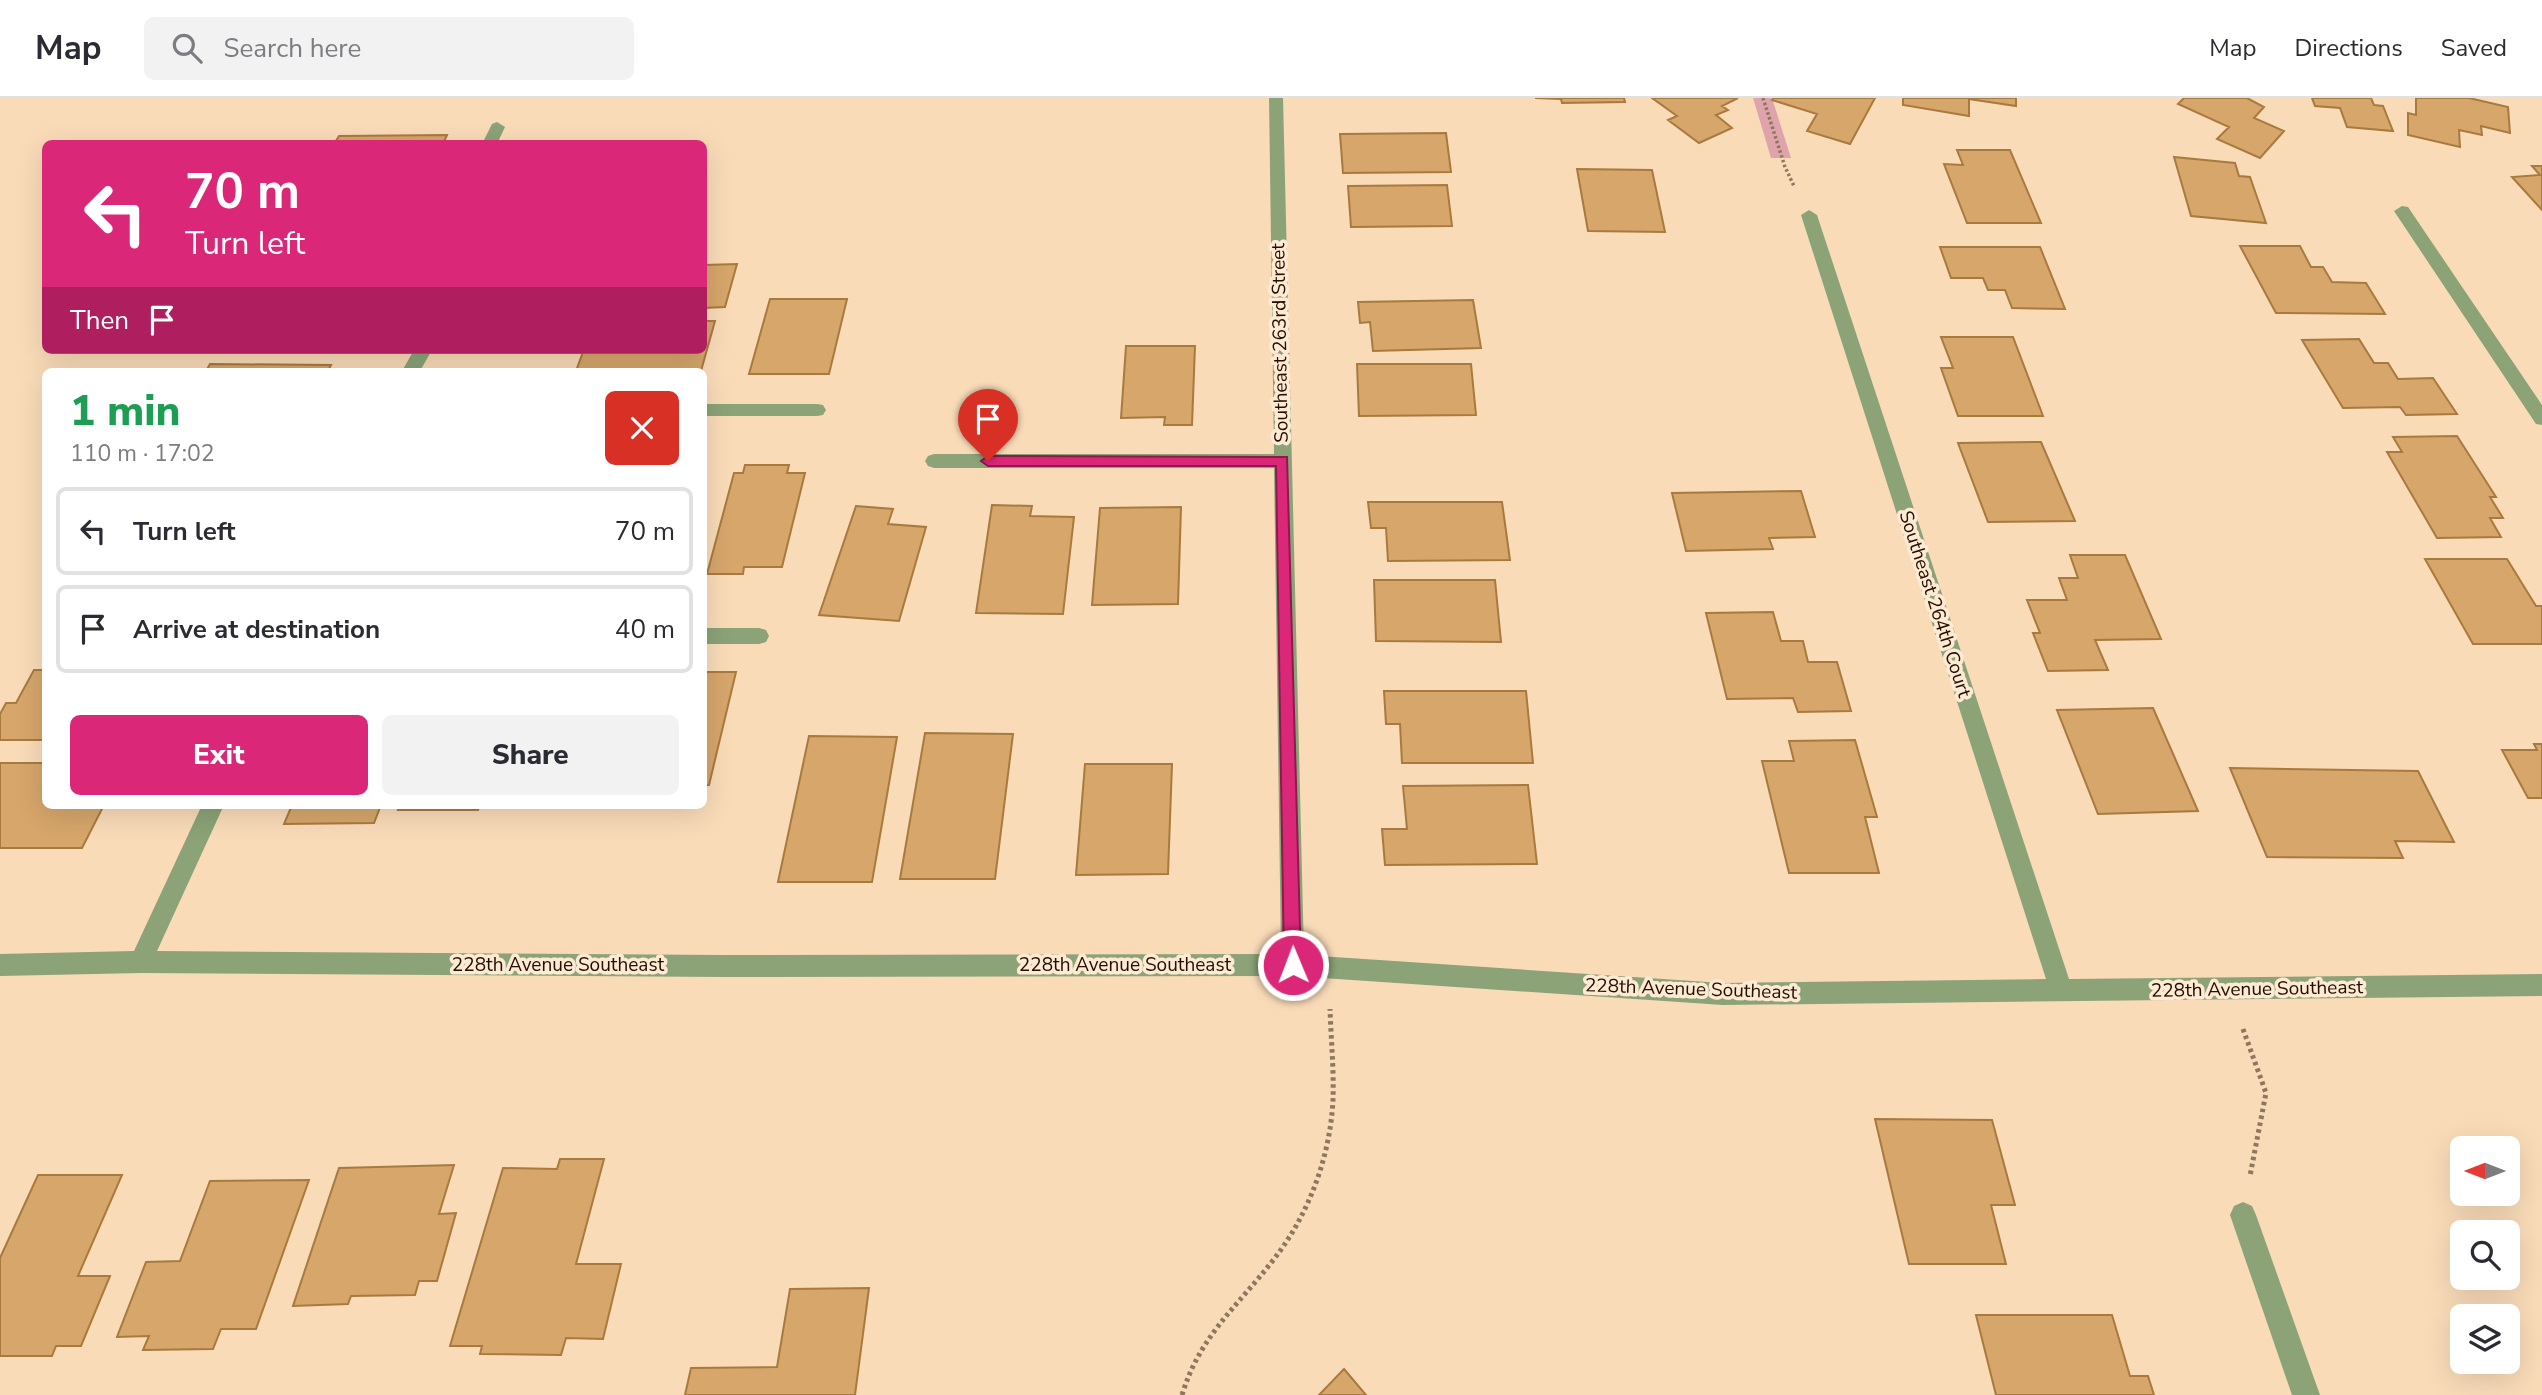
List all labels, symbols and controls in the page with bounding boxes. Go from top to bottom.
search box [144,17,634,80]
text: Map [35,26,102,71]
icon: search [168,29,206,67]
text: Search here [224,31,361,66]
text: Map [2209,32,2256,64]
text: Directions [2294,32,2403,64]
text: Saved [2441,32,2507,64]
text: 70 m [185,158,300,225]
icon: left [70,168,161,259]
text: Turn left [185,222,305,265]
street label: Southeast 263rd Street [1265,243,1295,443]
icon: arrive [143,301,181,339]
text: Then [70,303,129,338]
text: 1 min [70,383,180,440]
pin [958,389,1018,461]
button: close [605,391,679,465]
icon: arrive [969,400,1007,438]
text: 110 m · 17:02 [70,438,215,469]
street label: Southeast 264th Court [1893,507,1978,701]
icon: left [74,512,112,550]
text: Turn left [133,514,236,549]
text: 70 m [615,514,675,549]
icon: arrive [74,610,112,648]
text: Arrive at destination [133,612,380,647]
text: 40 m [615,612,675,647]
button: Exit [70,715,368,795]
button: Share [382,715,679,795]
position arrow [1256,928,1330,1002]
street label: 228th Avenue Southeast [452,952,664,978]
street label: 228th Avenue Southeast [1019,952,1231,978]
street label: 228th Avenue Southeast [1584,972,1798,1006]
street label: 228th Avenue Southeast [2151,974,2364,1004]
north arrow [2450,1136,2520,1206]
map controls [2450,1136,2520,1374]
button: search [2450,1220,2520,1290]
button: layers [2450,1304,2520,1374]

